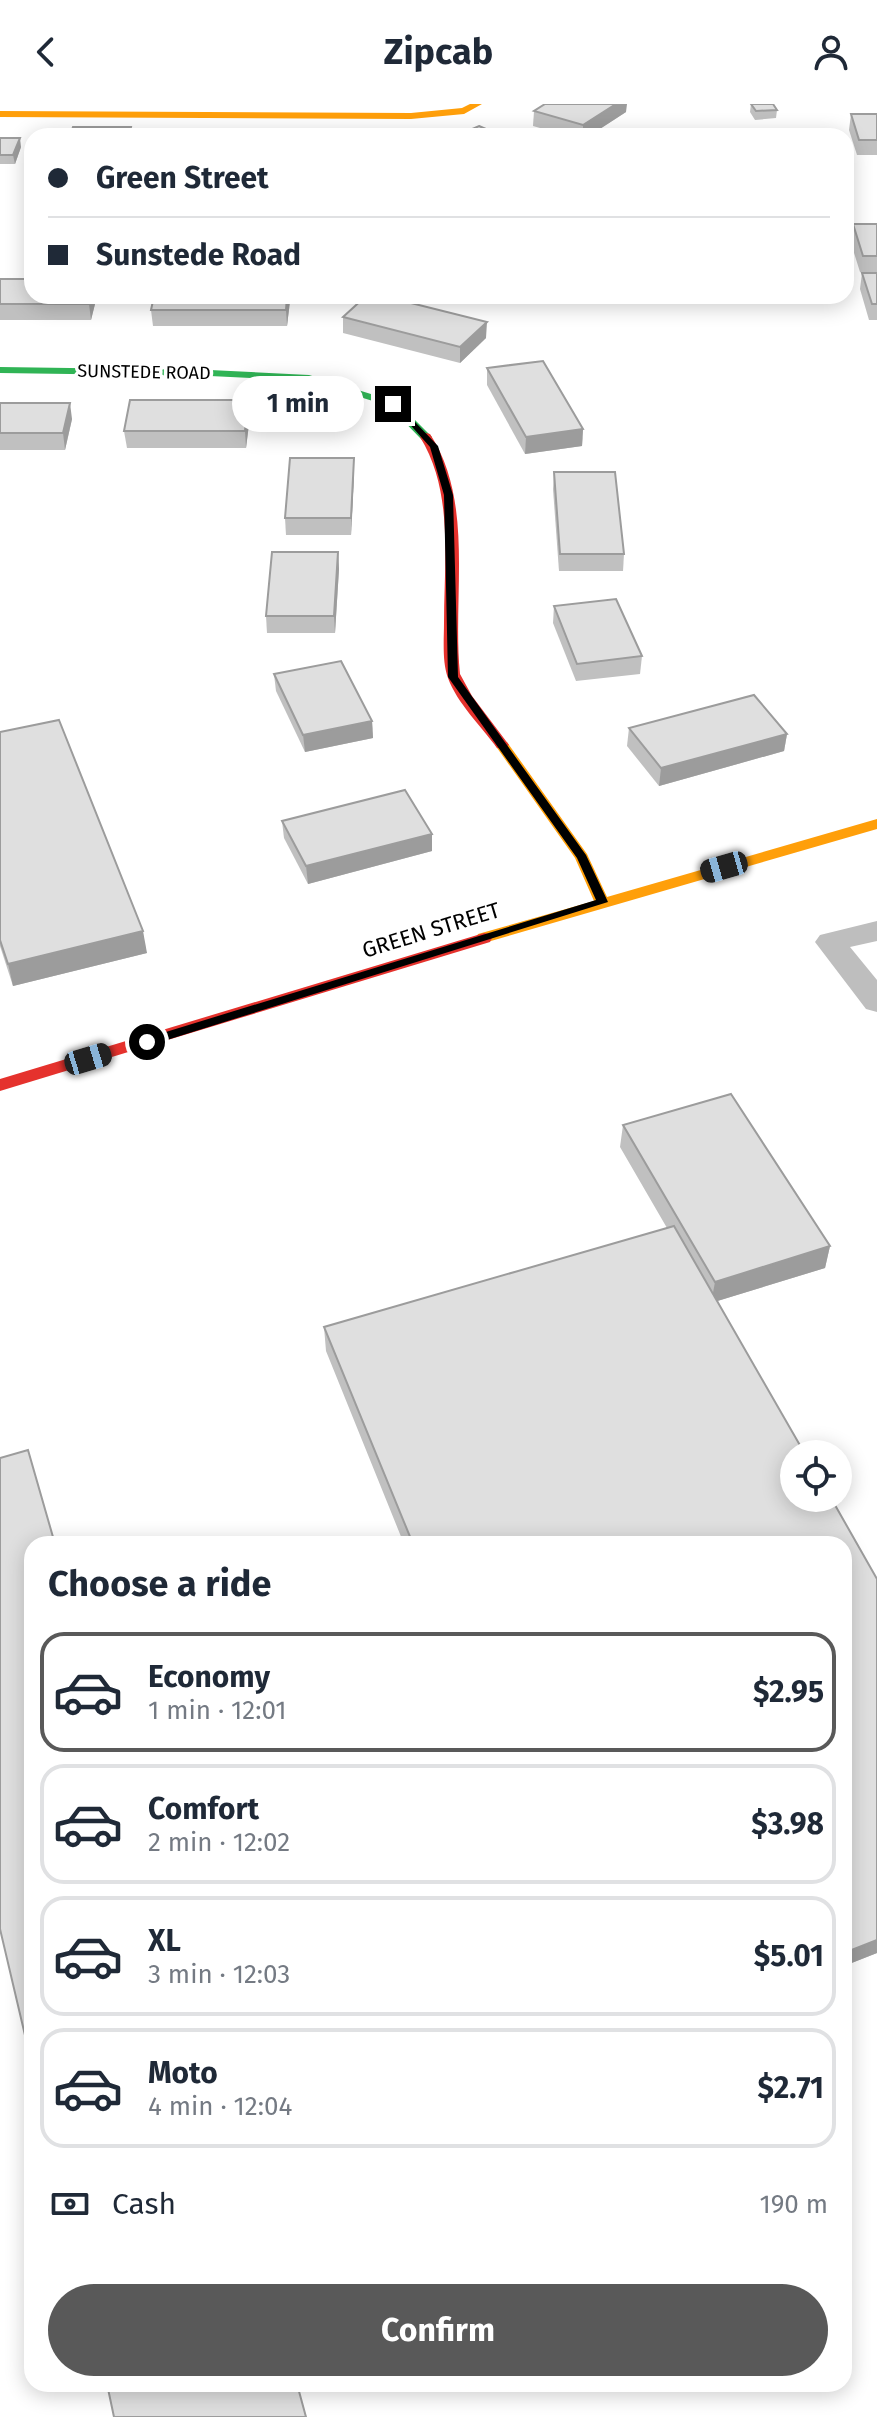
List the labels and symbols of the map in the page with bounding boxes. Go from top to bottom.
street label: SUNSTEDE ROAD [77,360,211,384]
callout: 1 min [233,376,365,432]
route end [375,386,411,422]
car [698,849,750,885]
street label: GREEN STREET [359,896,504,964]
route start [129,1024,165,1060]
car [62,1041,114,1077]

